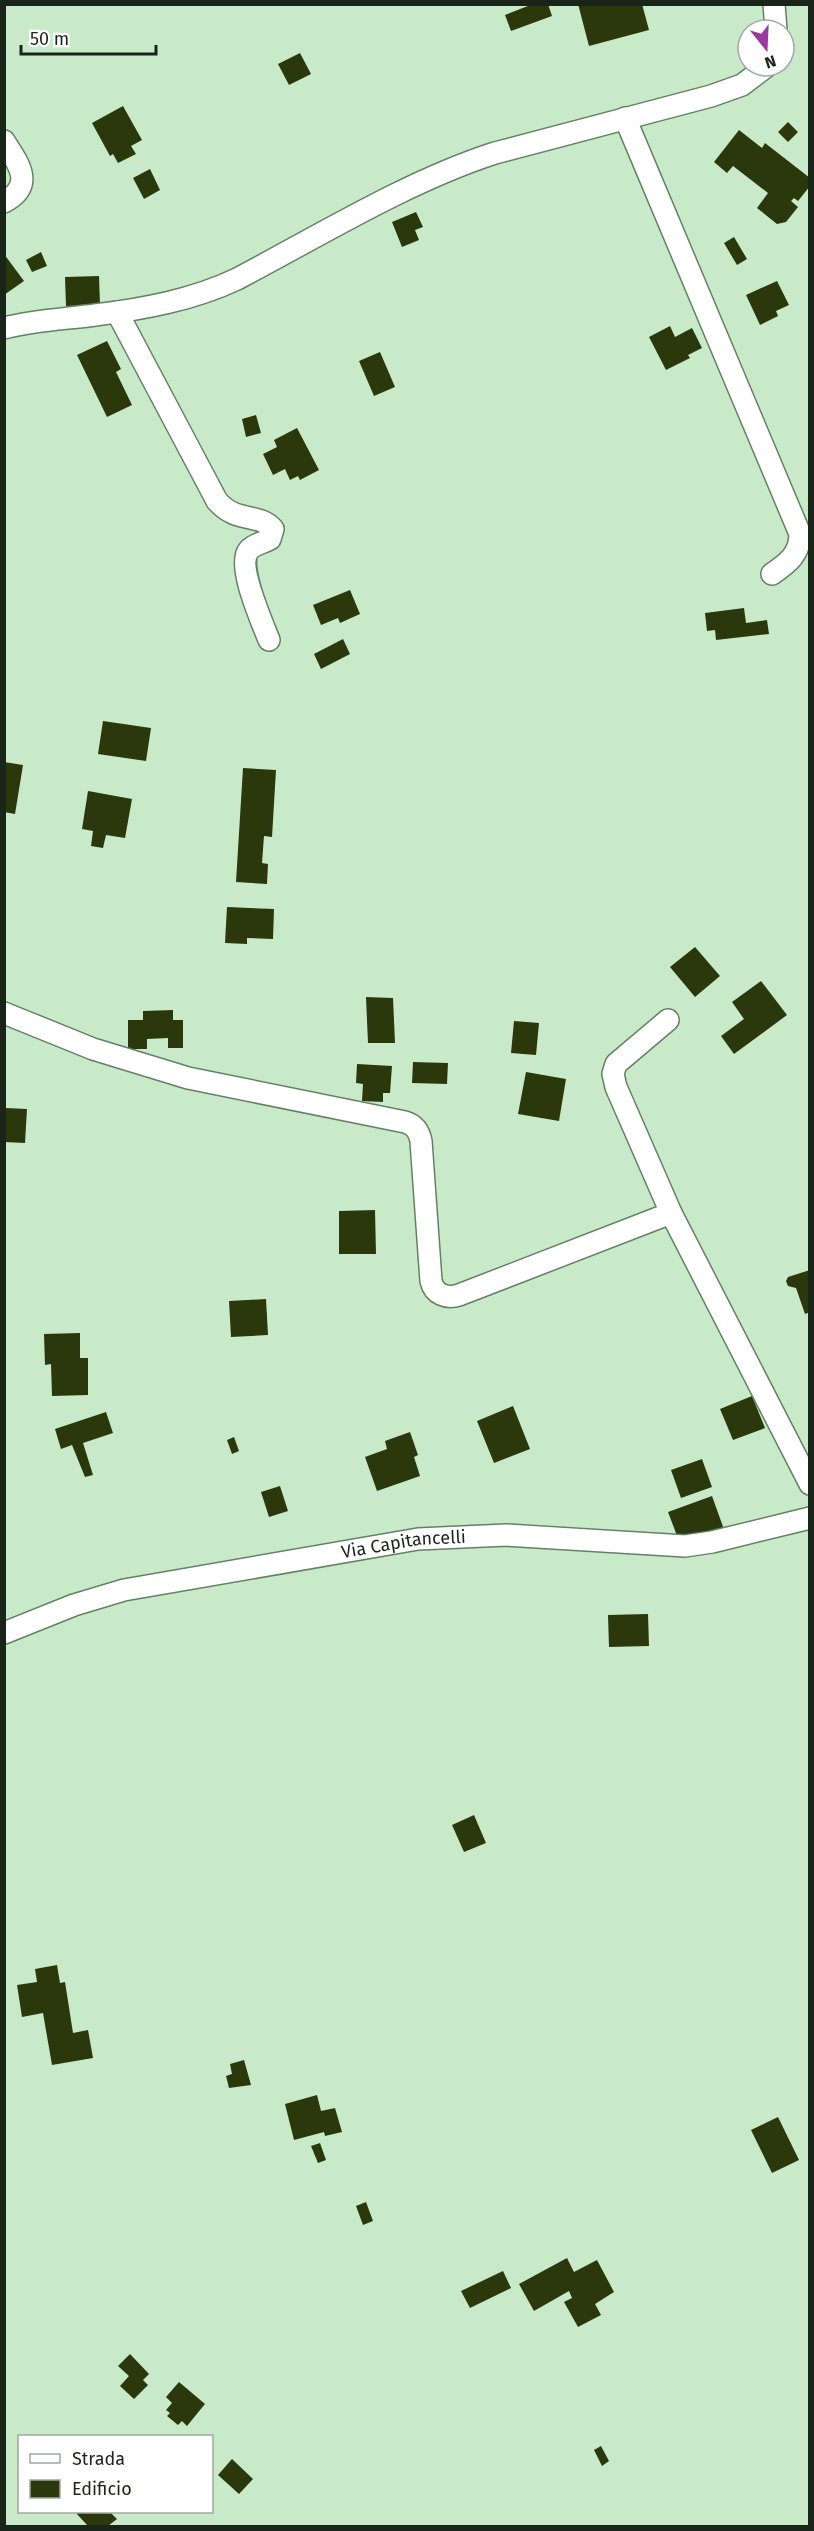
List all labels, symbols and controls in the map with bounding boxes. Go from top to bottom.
scale bar [21,18,156,56]
north arrow [736,18,796,78]
text: 50 m [30,28,69,50]
text: N [763,51,778,72]
street label: Via Capitancelli [339,1526,466,1563]
legend [18,2435,213,2513]
text: Strada [72,2448,125,2470]
text: Edificio [72,2478,132,2500]

